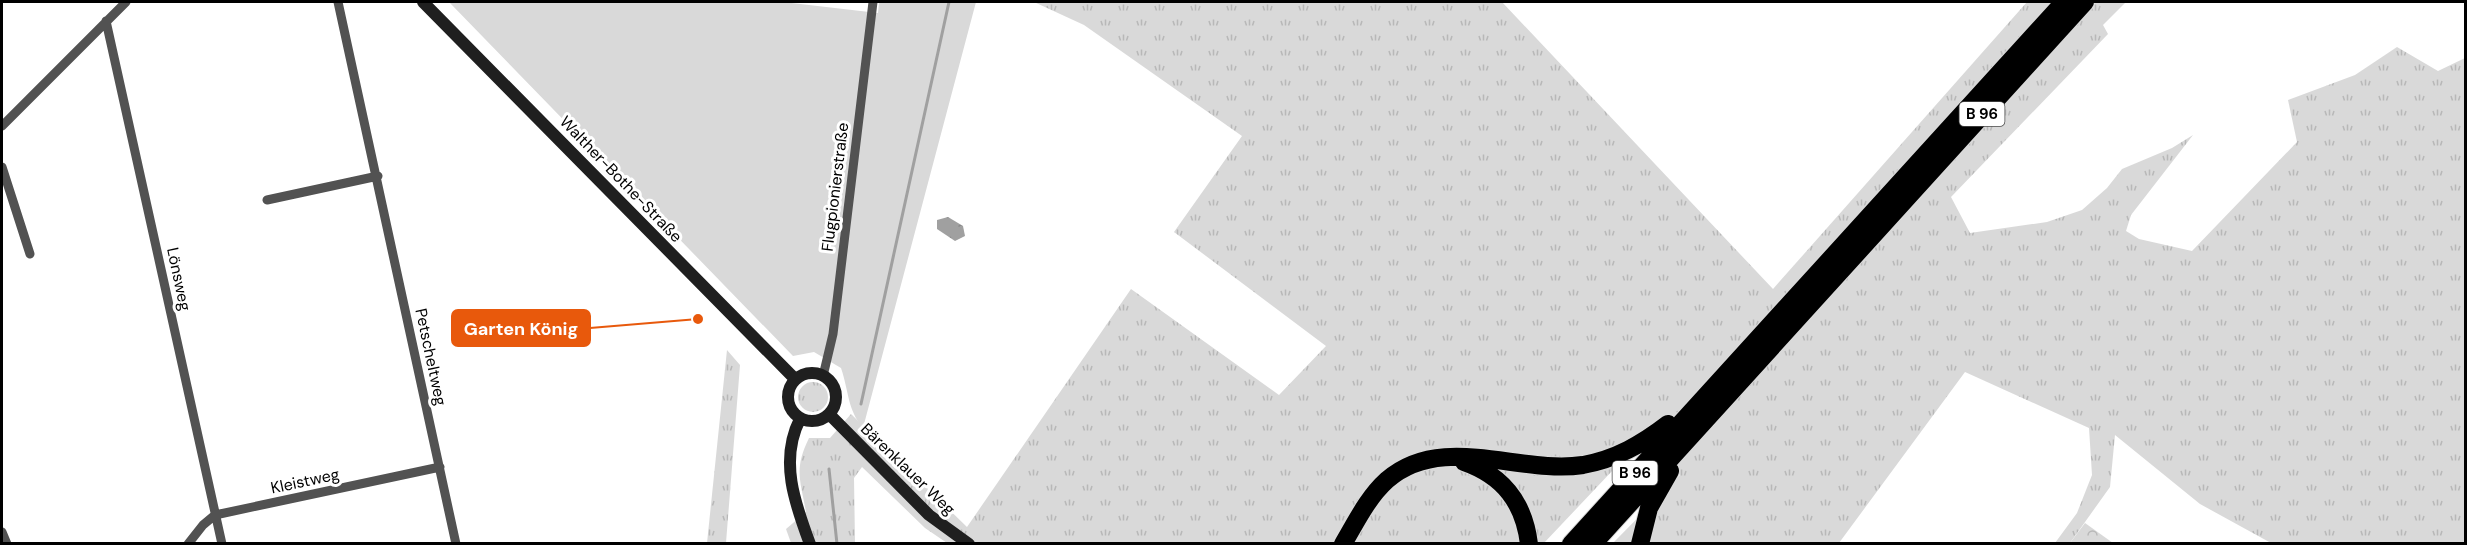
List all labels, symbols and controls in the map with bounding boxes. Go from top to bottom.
road number: B 96 [1960,102,2004,126]
street label: Walther-Bothe-Straße [555,111,687,247]
street label: Flugpionierstraße [817,121,853,253]
street label: Lönsweg [162,245,196,313]
street label: Petscheltweg [410,306,452,408]
callout: Garten König [452,310,590,346]
text: Garten König [464,317,578,341]
street label: Bärenklauer Weg [856,418,960,520]
road number: B 96 [1612,461,1658,485]
street label: Kleistweg [269,463,341,499]

